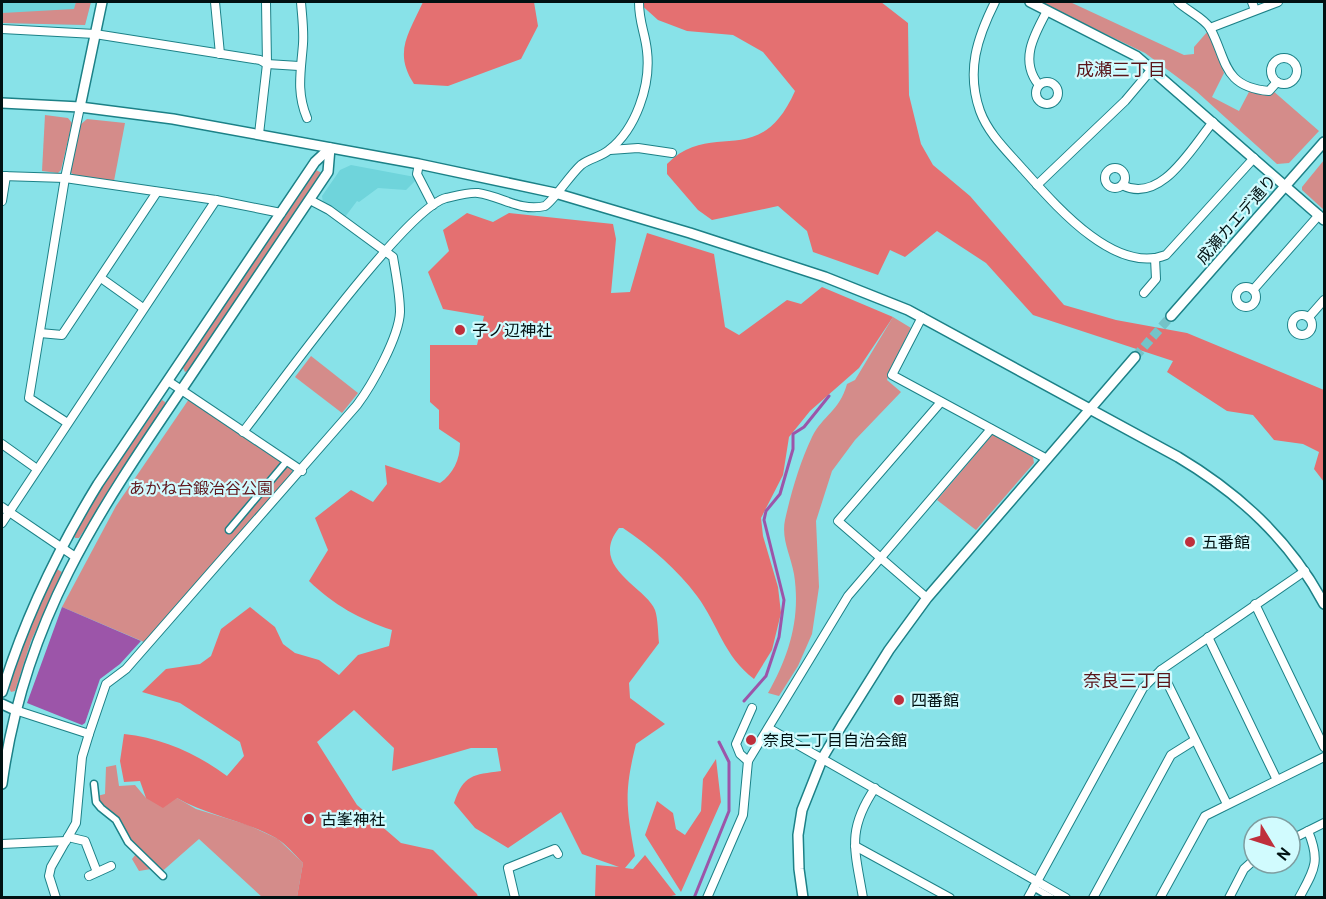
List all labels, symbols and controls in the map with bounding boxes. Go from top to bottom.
district label: 成瀬三丁目 [1076,60,1166,83]
street label: 成瀬カエデ通り [1193,171,1282,269]
place label: 子ノ辺神社 [472,322,552,342]
marker: 子ノ辺神社 [453,323,467,337]
park label: あかね台鍛冶谷公園 [129,480,273,500]
place label: 五番館 [1202,534,1250,554]
marker: 五番館 [1183,535,1197,549]
district label: 奈良三丁目 [1083,671,1173,694]
place label: 四番館 [911,692,959,712]
marker: 四番館 [892,693,906,707]
place label: 奈良二丁目自治会館 [763,732,907,752]
marker: 奈良二丁目自治会館 [744,733,758,747]
place label: 古峯神社 [321,811,385,831]
marker: 古峯神社 [302,812,316,826]
north arrow [1242,815,1302,875]
text: N [1271,842,1294,864]

